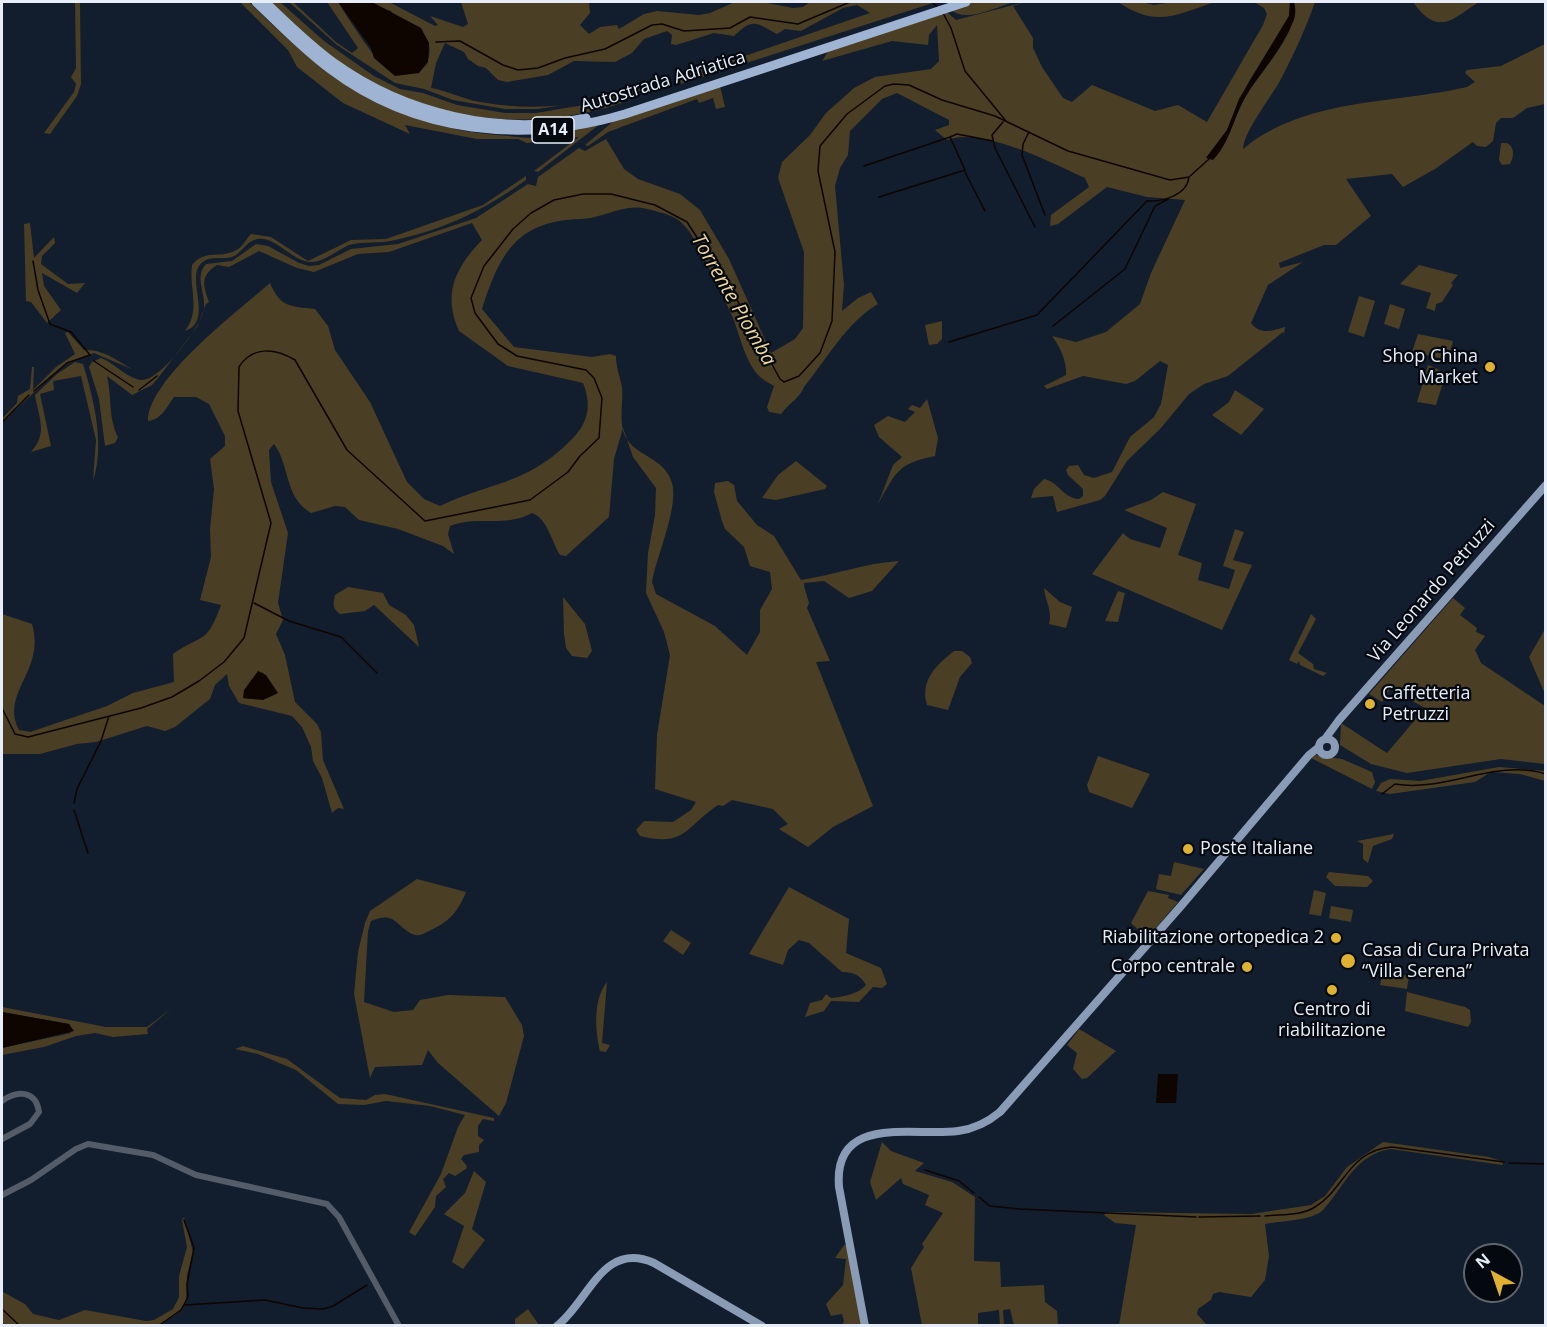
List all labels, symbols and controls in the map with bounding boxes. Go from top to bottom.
street label: Autostrada Adriatica [578,47,748,117]
road number: A14 [532,117,574,143]
water label: Torrente Piomba [686,230,780,370]
place label: Shop China Market [1383,346,1478,388]
marker: Shop China Market [1483,360,1497,374]
street label: Via Leonardo Petruzzi [1364,515,1500,667]
place label: Caffetteria Petruzzi [1382,683,1470,726]
marker: Caffetteria Petruzzi [1363,697,1377,711]
place label: Poste Italiane [1200,838,1313,860]
marker: Poste Italiane [1181,842,1195,856]
place label: Riabilitazione ortopedica 2 [1102,927,1324,949]
marker: Riabilitazione ortopedica 2 [1329,931,1343,945]
place label: Casa di Cura Privata “Villa Serena” [1362,940,1529,982]
marker: Casa di Cura Privata “Villa Serena” [1339,952,1357,970]
place label: Corpo centrale [1111,956,1235,978]
marker: Corpo centrale [1240,960,1254,974]
marker: Centro di riabilitazione [1325,983,1339,997]
place label: Centro di riabilitazione [1278,999,1386,1042]
north arrow [1463,1243,1523,1303]
text: N [1471,1248,1495,1273]

